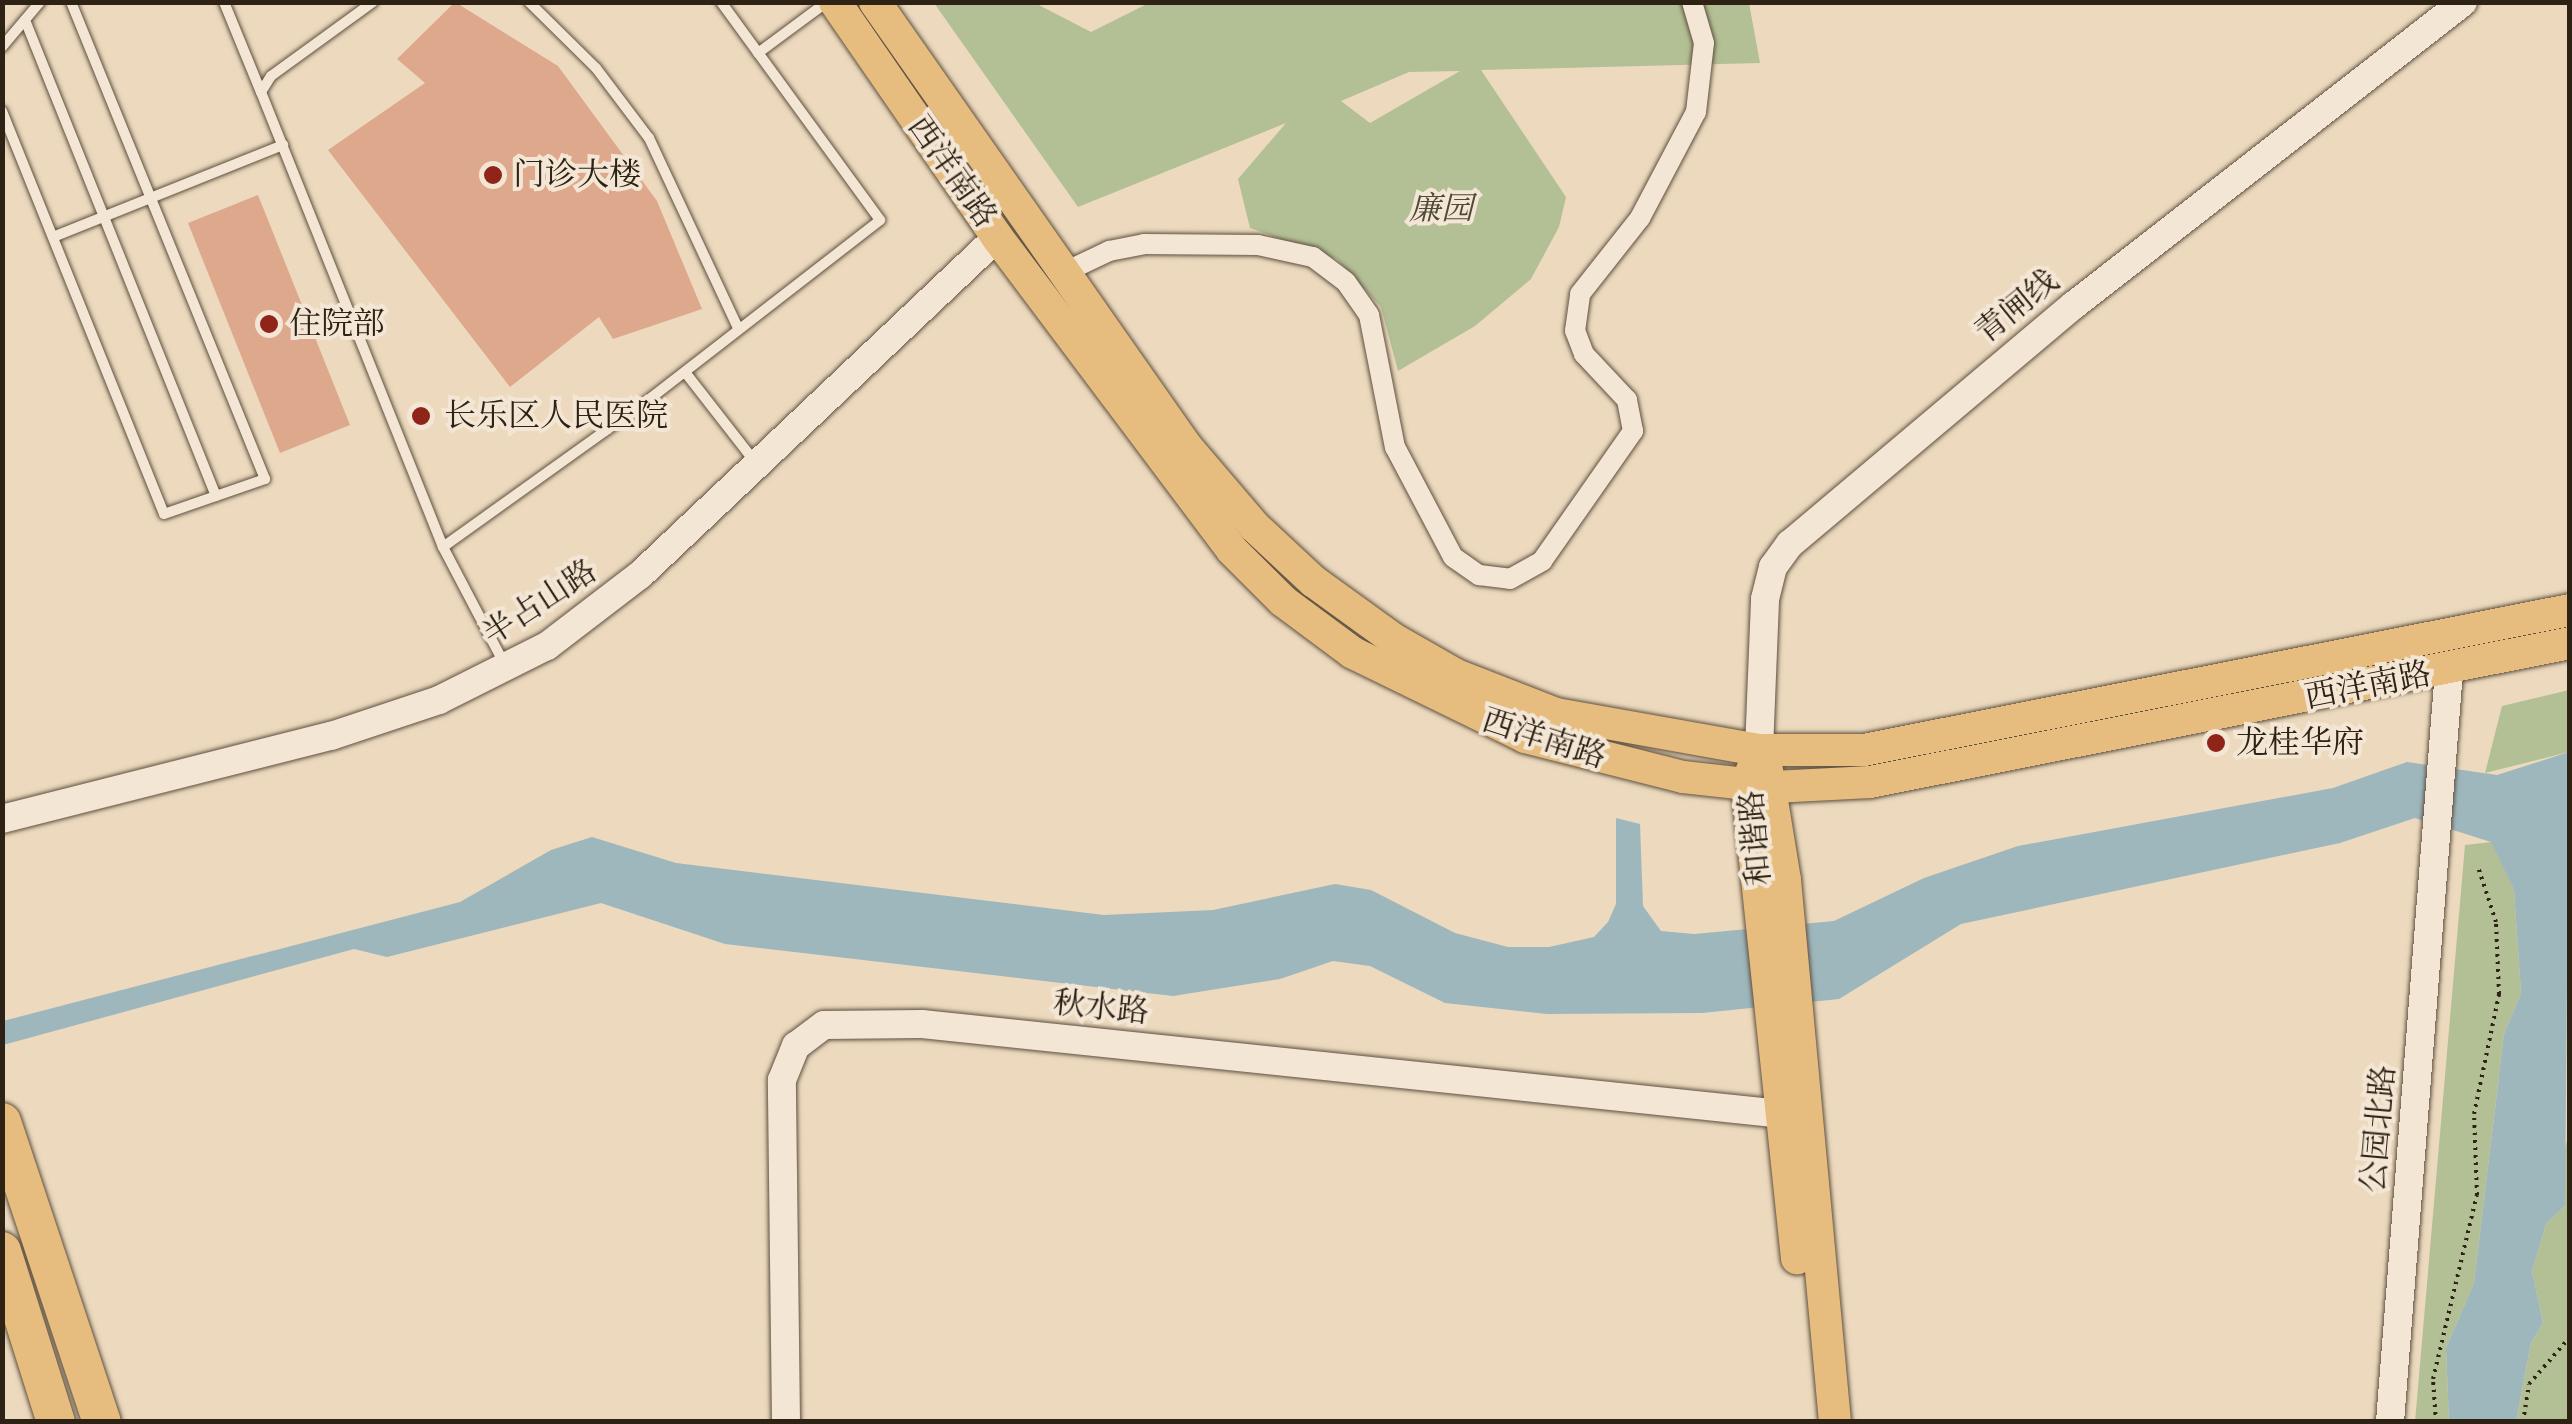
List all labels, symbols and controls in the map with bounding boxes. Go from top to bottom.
street label: 西洋南路 [900,109,1004,235]
place label: 门诊大楼 [513,156,641,194]
marker: 门诊大楼 [482,164,504,186]
park label: 廉园 [1409,190,1473,228]
street label: 青闸线 [1968,262,2066,352]
place label: 住院部 [289,305,385,343]
marker: 住院部 [258,313,280,335]
place label: 长乐区人民医院 [444,397,668,435]
marker: 长乐区人民医院 [408,403,434,429]
street label: 半占山路 [476,552,604,654]
street label: 西洋南路 [2302,655,2434,717]
street label: 西洋南路 [1477,701,1611,777]
place label: 龙桂华府 [2236,724,2364,762]
marker: 龙桂华府 [2205,732,2227,754]
street label: 和谐路 [1733,789,1779,887]
street label: 秋水路 [1051,984,1151,1032]
street label: 公园北路 [2354,1064,2404,1194]

